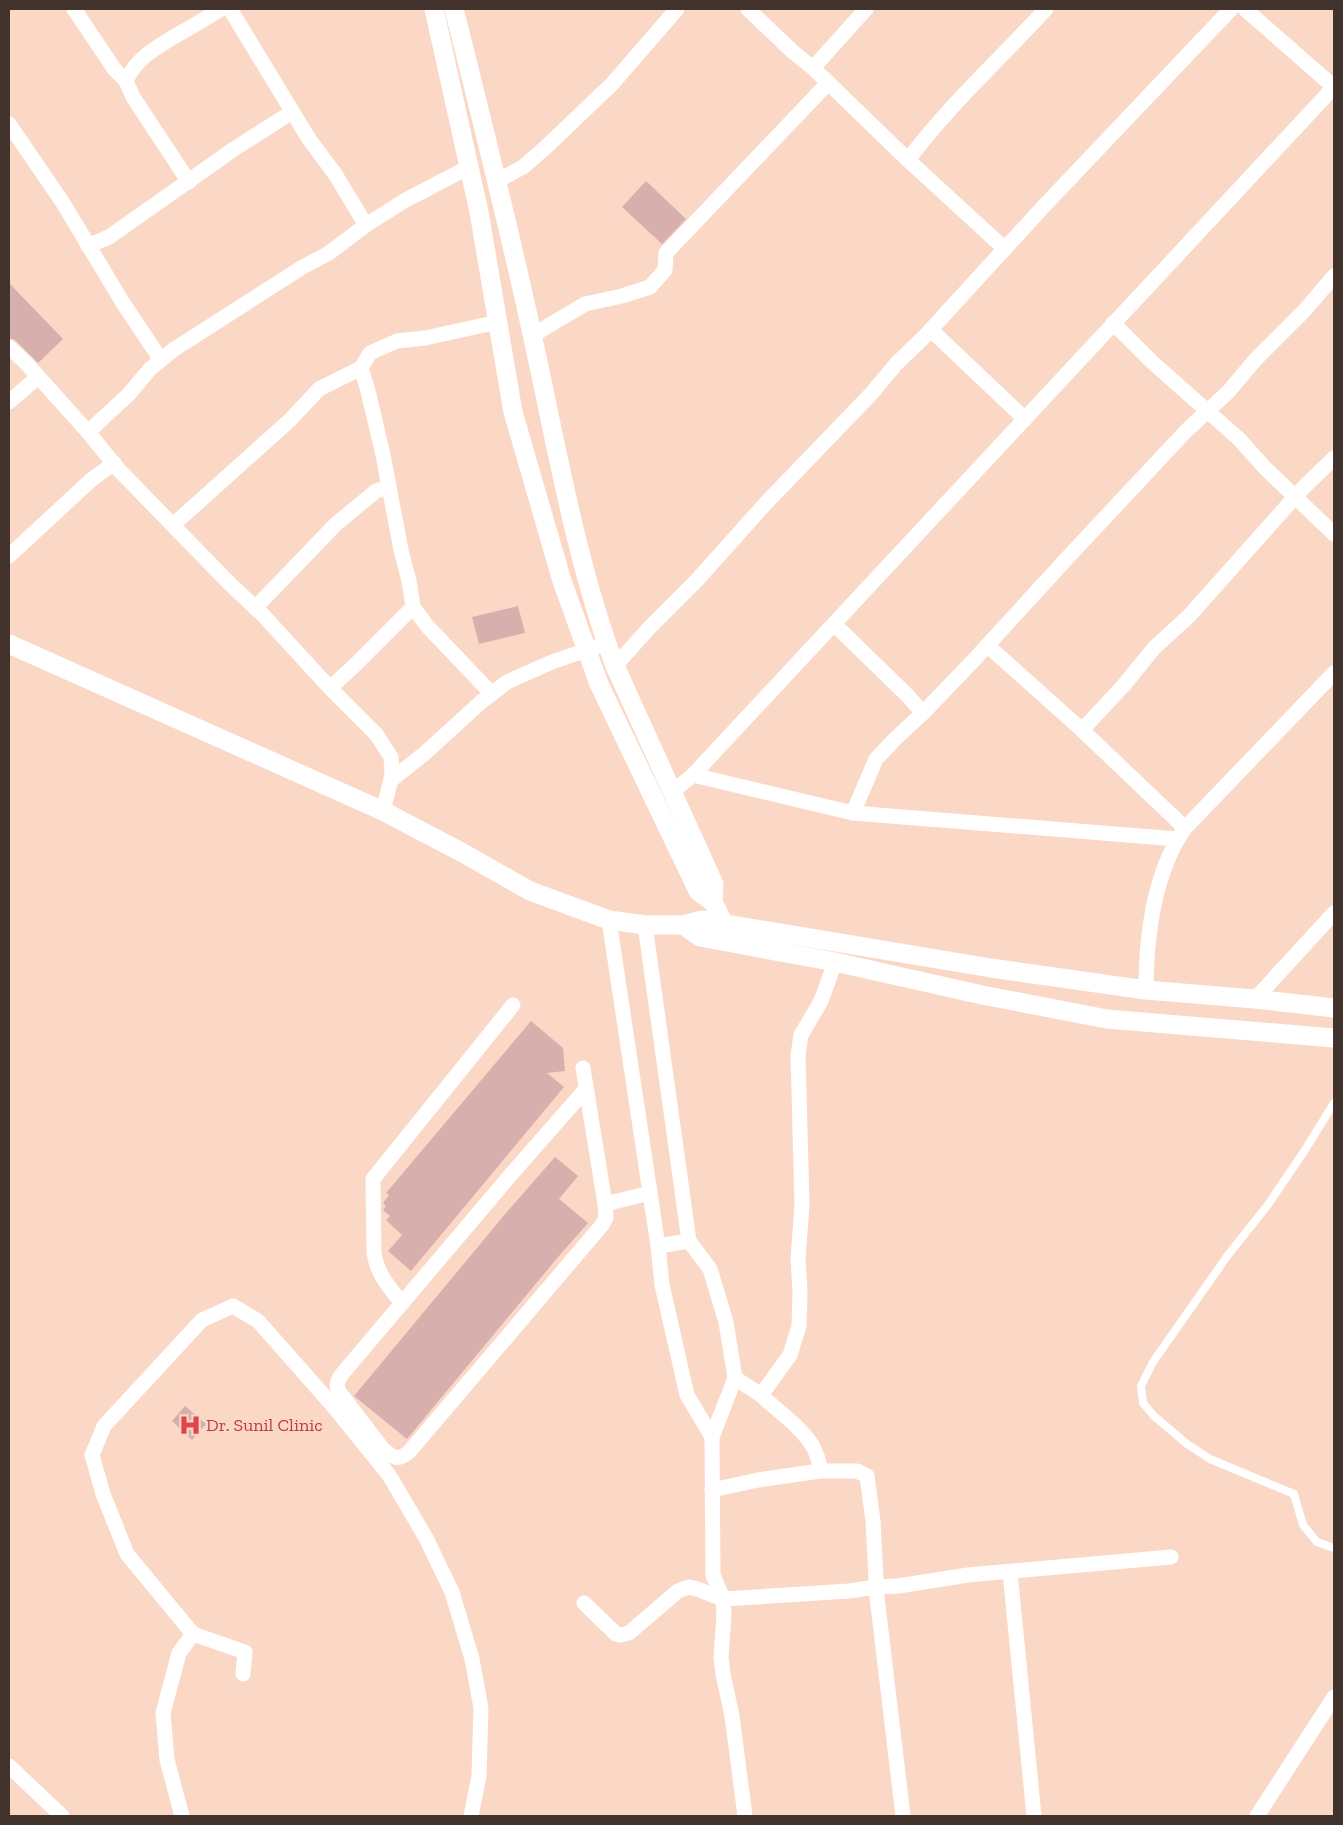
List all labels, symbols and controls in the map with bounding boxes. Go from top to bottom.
hospital icon: Dr. Sunil Clinic [177,1412,203,1438]
place label: Dr. Sunil Clinic [206,1414,323,1436]

